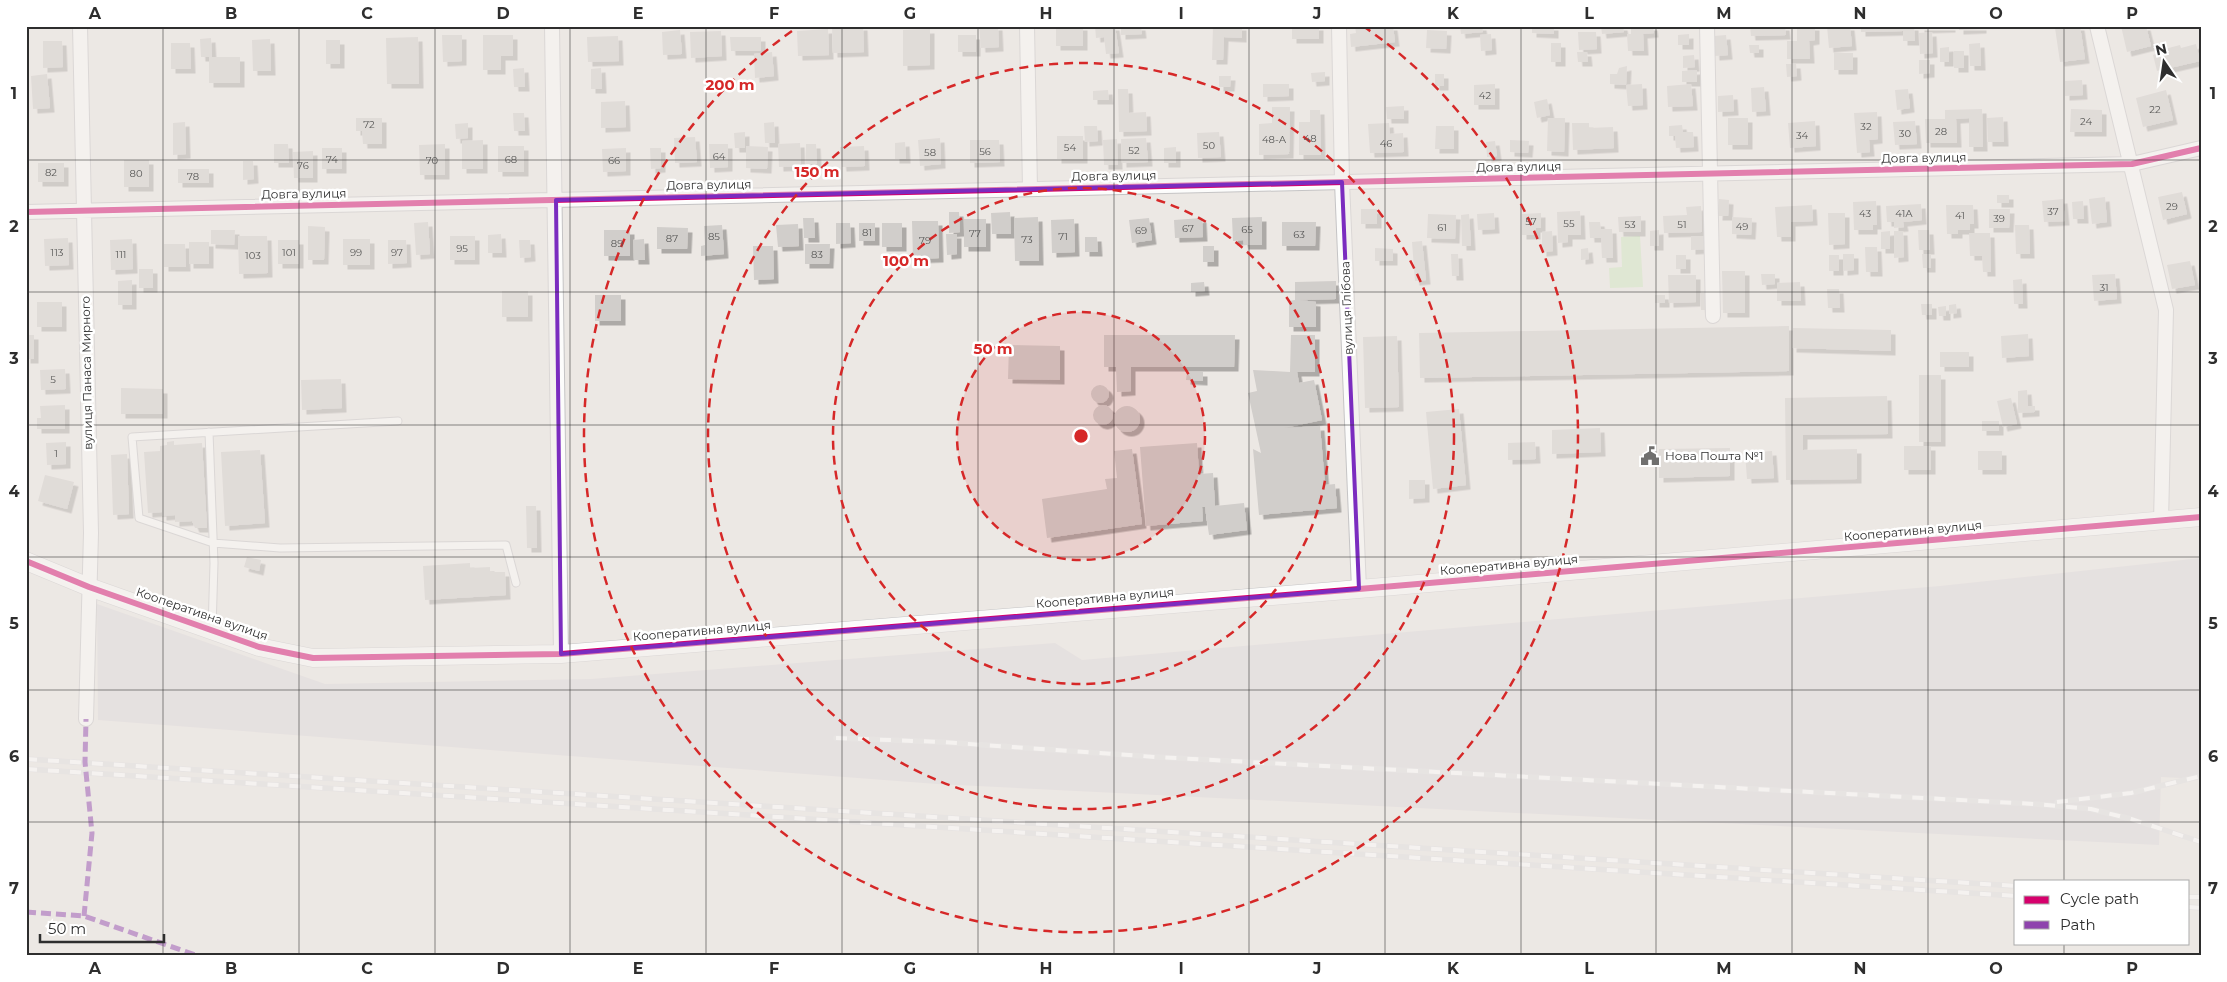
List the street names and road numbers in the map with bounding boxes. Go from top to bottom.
street label: Довга вулиця [1881,149,1967,166]
street label: Довга вулиця [1476,158,1562,175]
street label: Довга вулиця [1071,167,1157,184]
street label: Довга вулиця [666,176,752,193]
street label: Довга вулиця [261,185,347,202]
street label: вулиця Глібова [1337,261,1356,355]
street label: вулиця Панаса Мирного [78,296,95,450]
street label: Кооперативна вулиця [1843,517,1983,544]
street label: Кооперативна вулиця [1439,551,1579,578]
street label: Кооперативна вулиця [134,584,270,643]
street label: Кооперативна вулиця [1035,584,1175,611]
street label: Кооперативна вулиця [632,617,772,644]

